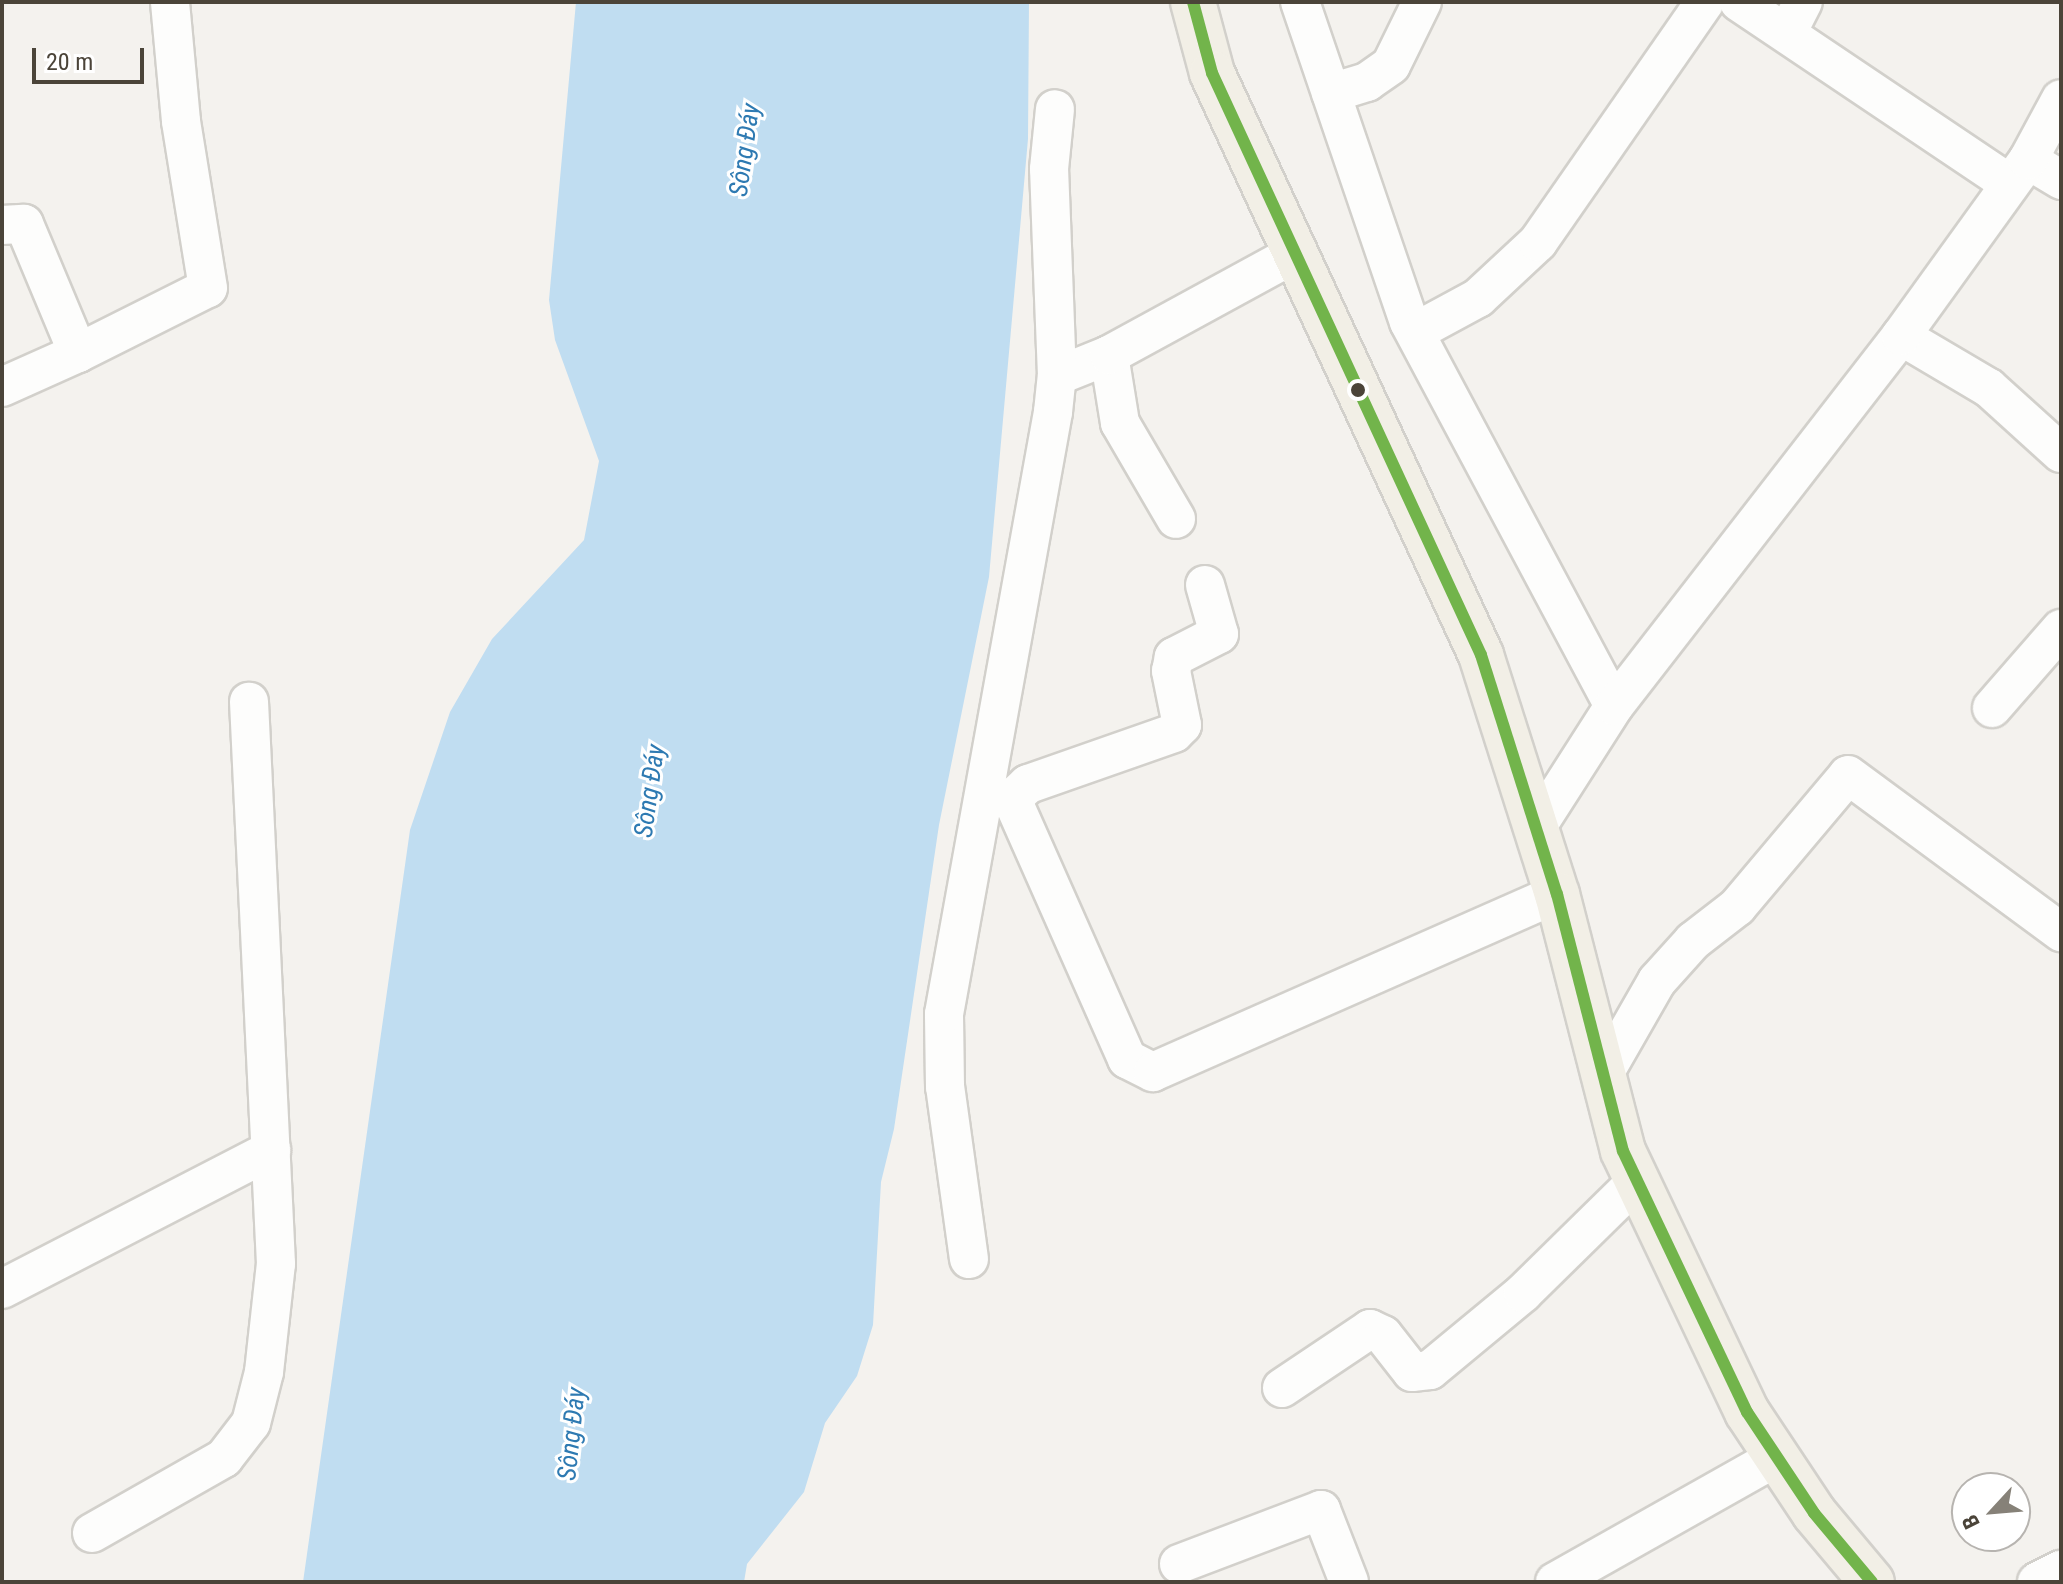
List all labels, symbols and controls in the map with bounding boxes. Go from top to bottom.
scale bar [36,32,148,82]
text: 20 m [46,48,93,76]
water label: Sông Đáy [723,102,767,198]
unlabelled marker [1350,382,1366,398]
water label: Sông Đáy [628,743,672,839]
water label: Sông Đáy [552,1386,592,1482]
north arrow [1951,1472,2031,1552]
text: B [1957,1511,1985,1533]

